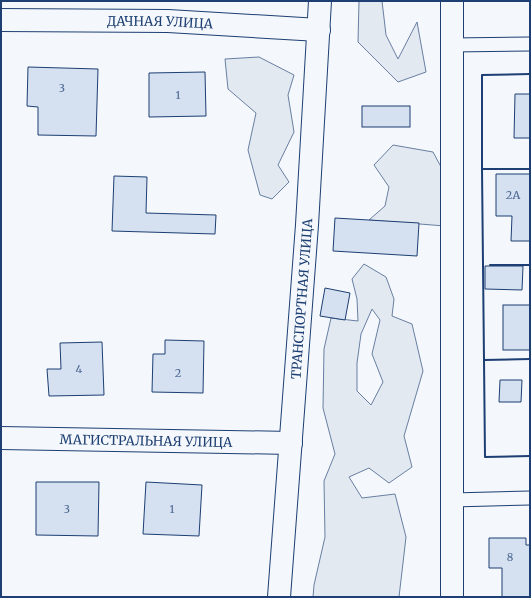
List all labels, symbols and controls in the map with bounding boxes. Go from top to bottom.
street label: ДАЧНАЯ УЛИЦА [107,12,214,32]
house number: 3 [59,81,65,95]
house number: 1 [176,88,181,102]
house number: 2А [506,188,520,202]
street label: ТРАНСПОРТНАЯ УЛИЦА [287,217,316,380]
house number: 4 [76,362,83,376]
house number: 2 [175,366,181,380]
street label: МАГИСТРАЛЬНАЯ УЛИЦА [60,431,233,451]
house number: 3 [64,502,70,516]
house number: 1 [170,502,175,516]
house number: 8 [507,550,514,564]

